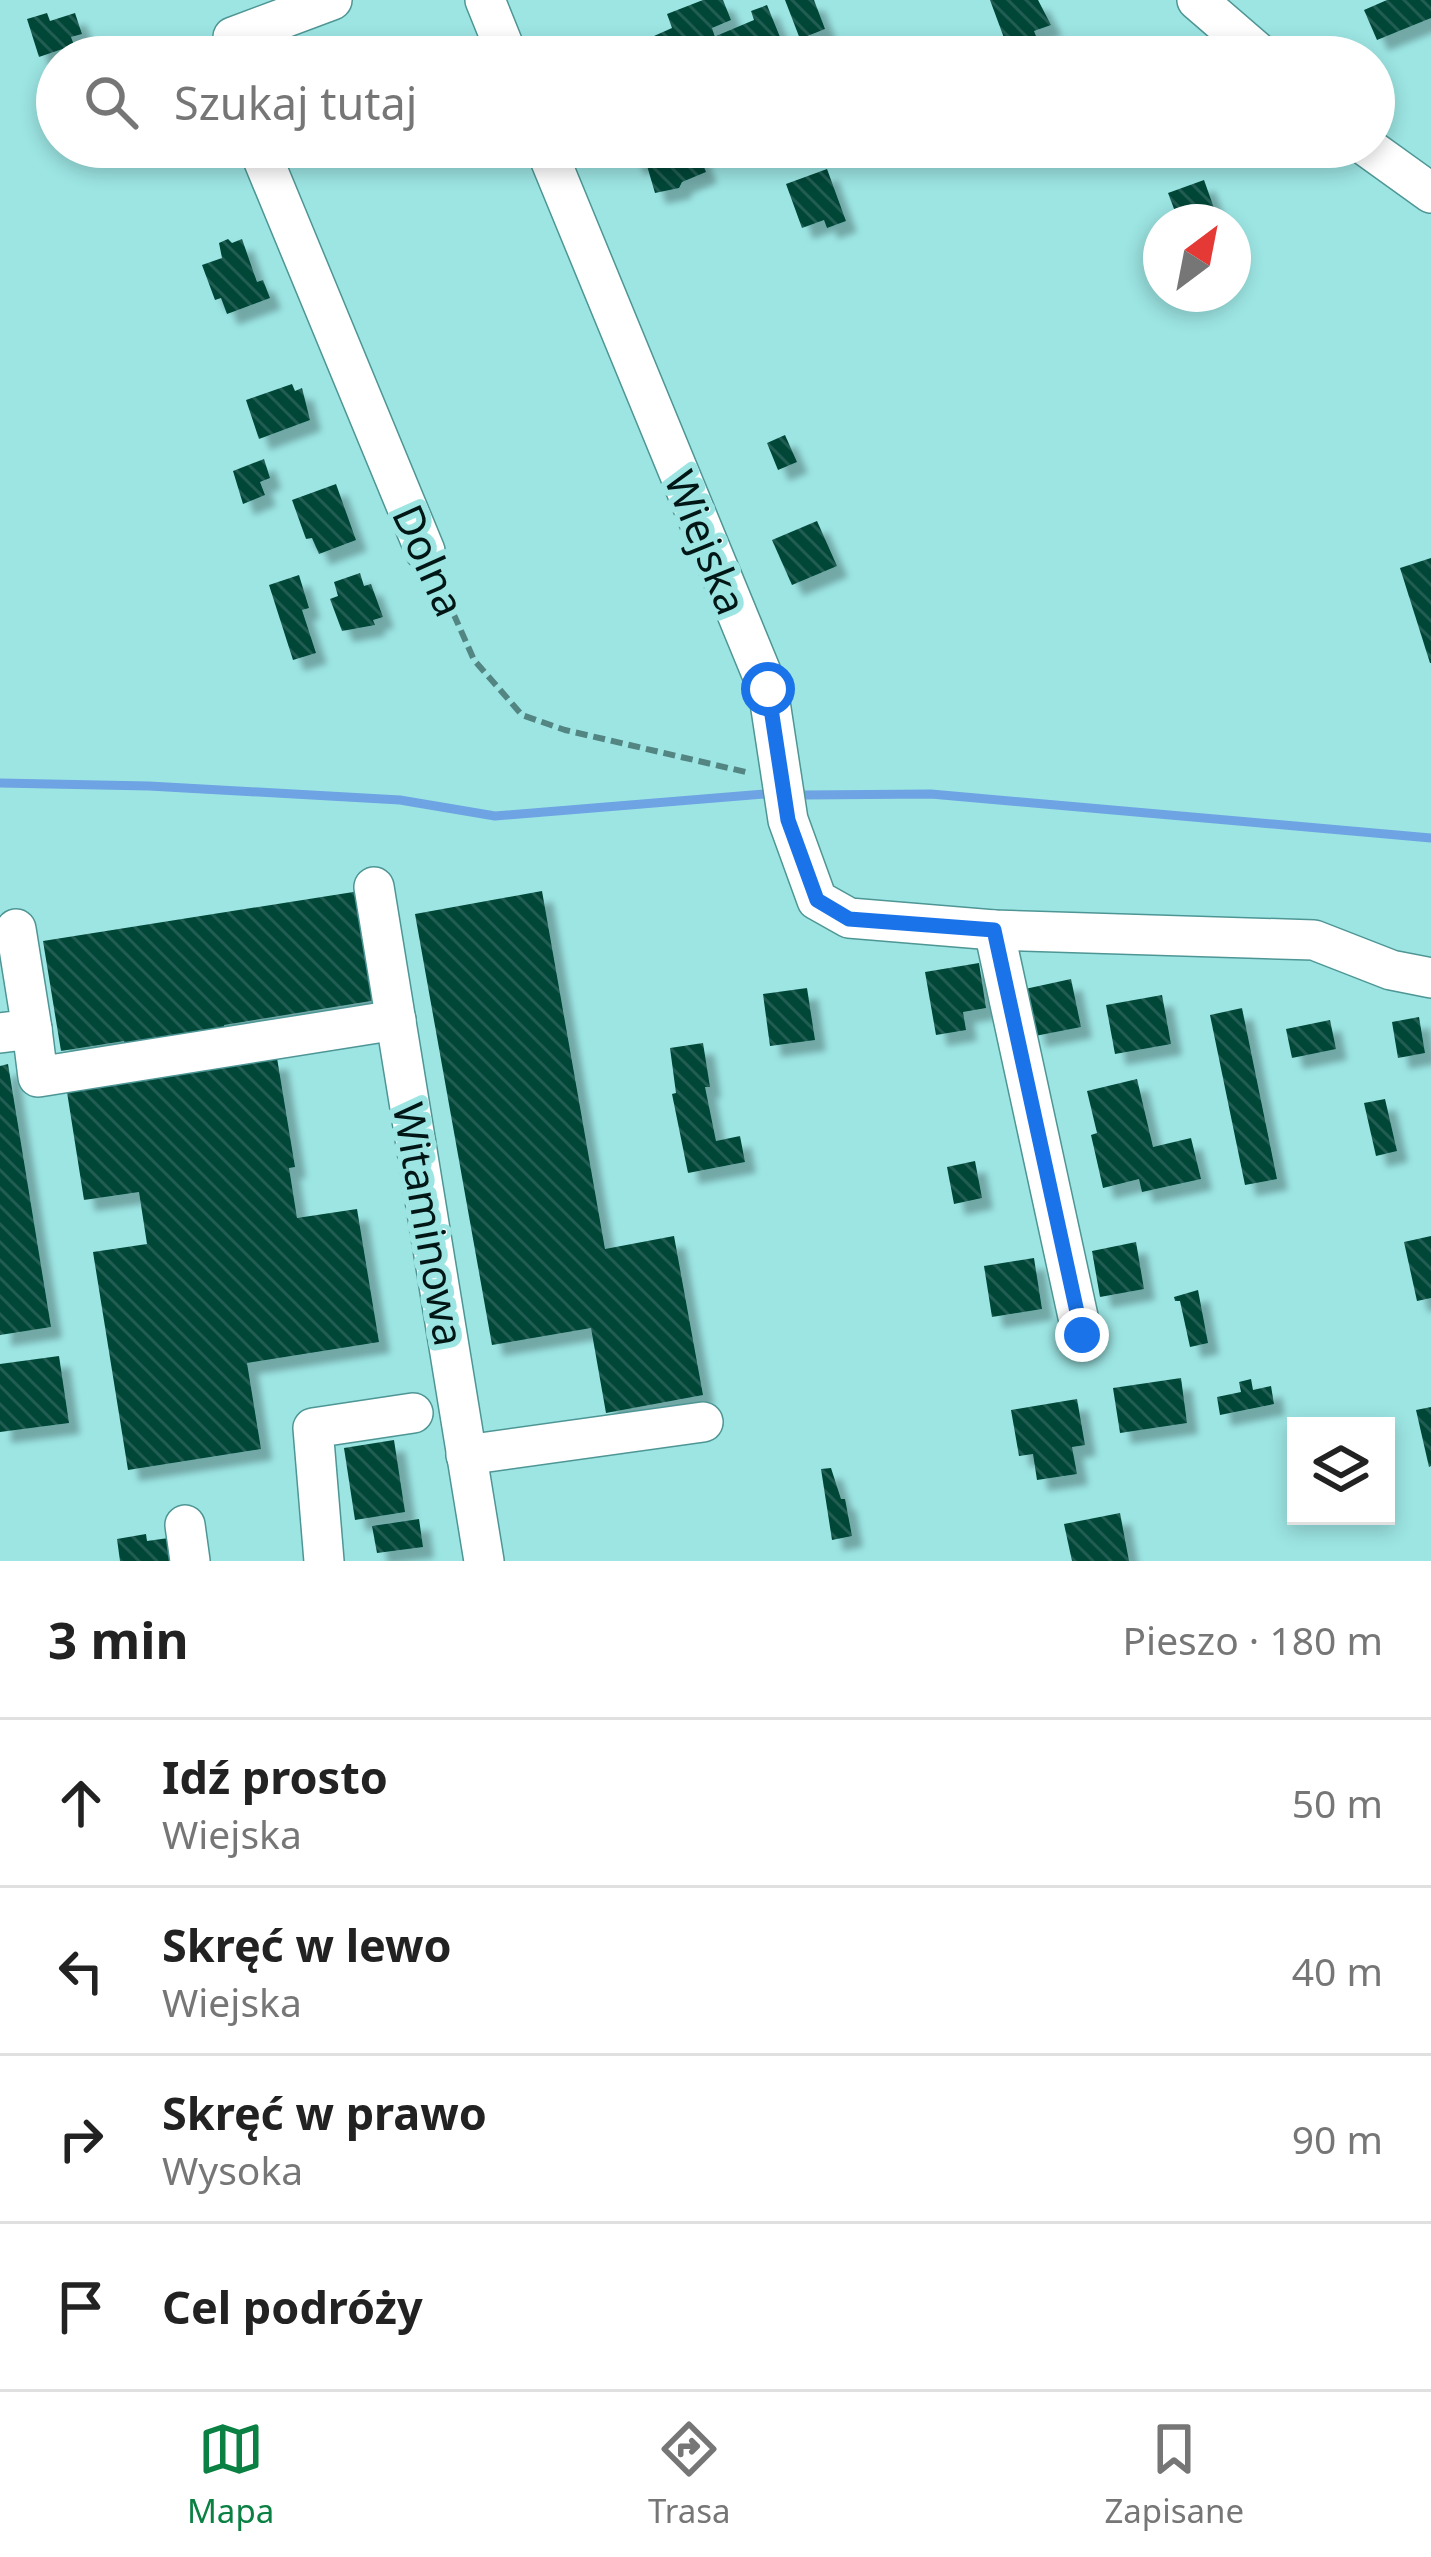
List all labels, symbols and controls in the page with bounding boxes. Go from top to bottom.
search box [36,36,1395,168]
icon: search [78,69,144,135]
text: Szukaj tutaj [174,72,417,133]
north arrow [1143,204,1251,312]
street label: Wiejska [652,462,762,622]
street label: Dolna [380,495,480,625]
route start [741,662,795,716]
street label: Witaminowa [381,1098,479,1350]
route end [1055,1308,1109,1362]
map controls [1287,1417,1395,1525]
button: layers [1287,1417,1395,1525]
text: 3 min [48,1604,189,1674]
text: Pieszo · 180 m [1122,1613,1383,1666]
text: Idź prosto [162,1746,388,1807]
icon: ahead [48,1770,114,1836]
text: 50 m [1292,1776,1383,1829]
text: Wiejska [162,1807,302,1860]
text: Skręć w lewo [162,1914,452,1975]
icon: left [48,1938,114,2004]
text: 40 m [1292,1944,1383,1997]
text: Wiejska [162,1975,302,2028]
text: Skręć w prawo [162,2082,487,2143]
icon: right [48,2106,114,2172]
text: 90 m [1292,2112,1383,2165]
text: Wysoka [162,2143,303,2196]
icon: arrive [48,2274,114,2340]
text: Cel podróży [162,2276,423,2337]
tab: Mapa [187,2416,274,2533]
tab: Trasa [648,2416,731,2533]
tab: Zapisane [1104,2416,1244,2533]

